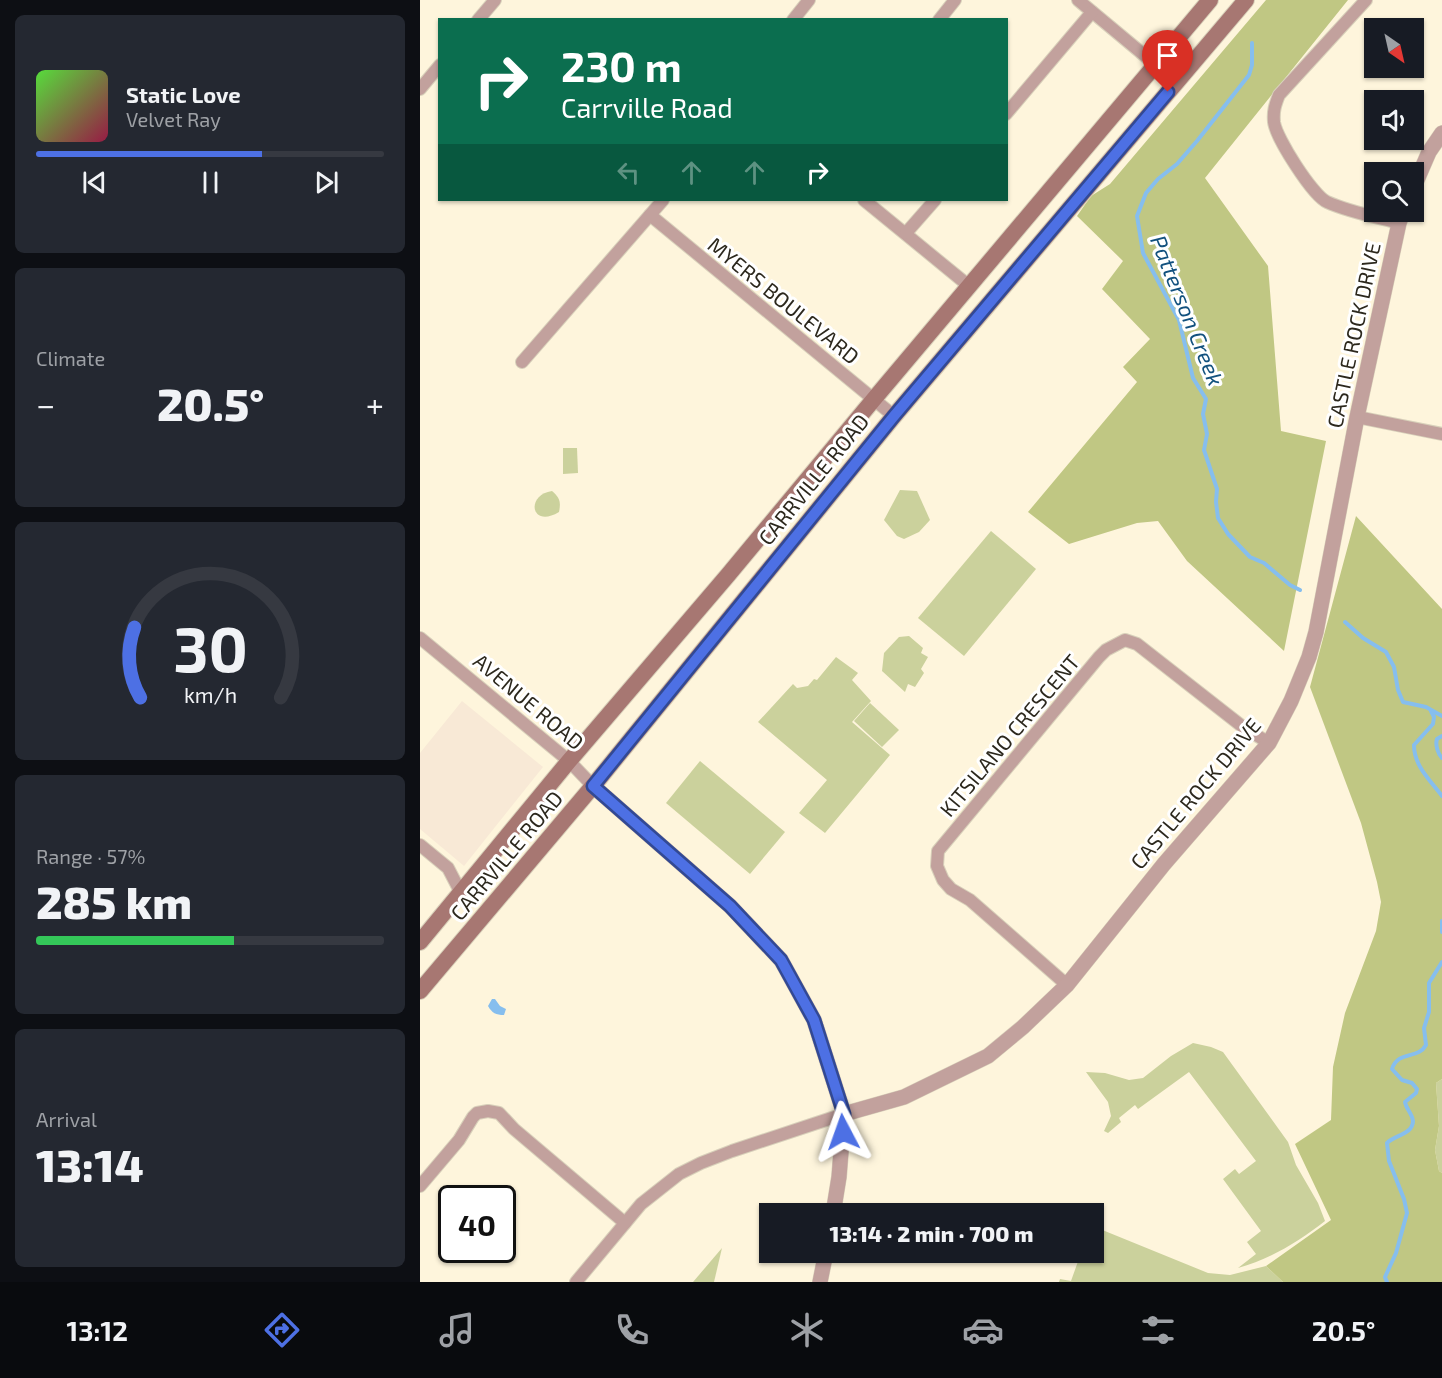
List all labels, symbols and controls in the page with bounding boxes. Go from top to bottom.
north arrow [1364,18,1424,78]
map controls [1364,18,1424,222]
pin [1142,30,1193,92]
icon: arrive [1151,39,1184,72]
text: 230 m [561,40,682,90]
icon: right [462,42,540,120]
text: Static Love [126,81,241,107]
button: sound [1364,90,1424,150]
text: Carrville Road [561,91,733,123]
text: Velvet Ray [126,107,221,131]
icon: left [612,156,645,189]
icon: ahead [675,156,708,189]
icon: ahead [738,156,771,189]
icon: right [801,156,834,189]
button: search [1364,162,1424,222]
icon: previous [78,166,111,199]
icon: pause [194,166,227,199]
icon: next [310,166,343,199]
street label: MYERS BOULEVARD [703,231,865,369]
water label: Patterson Creek [1146,231,1230,389]
street label: CASTLE ROCK DRIVE [1321,240,1385,430]
text: Climate [36,346,105,370]
text: 20.5° [157,376,264,430]
text: − [36,384,55,424]
text: + [366,384,384,424]
street label: CARRVILLE ROAD [753,409,873,549]
text: 30 [173,610,247,685]
street label: AVENUE ROAD [469,648,589,754]
street label: KITSILANO CRESCENT [934,649,1084,821]
text: km/h [183,682,237,707]
street label: CASTLE ROCK DRIVE [1125,713,1265,873]
street label: CARRVILLE ROAD [445,785,567,925]
text: Range · 57% [36,844,145,868]
text: 285 km [36,874,192,928]
position arrow [811,1100,875,1164]
text: Arrival [36,1107,97,1131]
text: 13:14 [36,1137,144,1191]
speed limit sign: 40 [438,1185,516,1263]
text: 13:14 · 2 min · 700 m [829,1220,1034,1246]
icon: directions [261,1309,303,1351]
icon: music [436,1309,478,1351]
icon: phone [611,1309,653,1351]
icon: climate [786,1309,828,1351]
icon: car [962,1309,1004,1351]
icon: filters [1137,1309,1179,1351]
text: 13:12 [67,1314,128,1346]
text: 20.5° [1312,1314,1375,1346]

